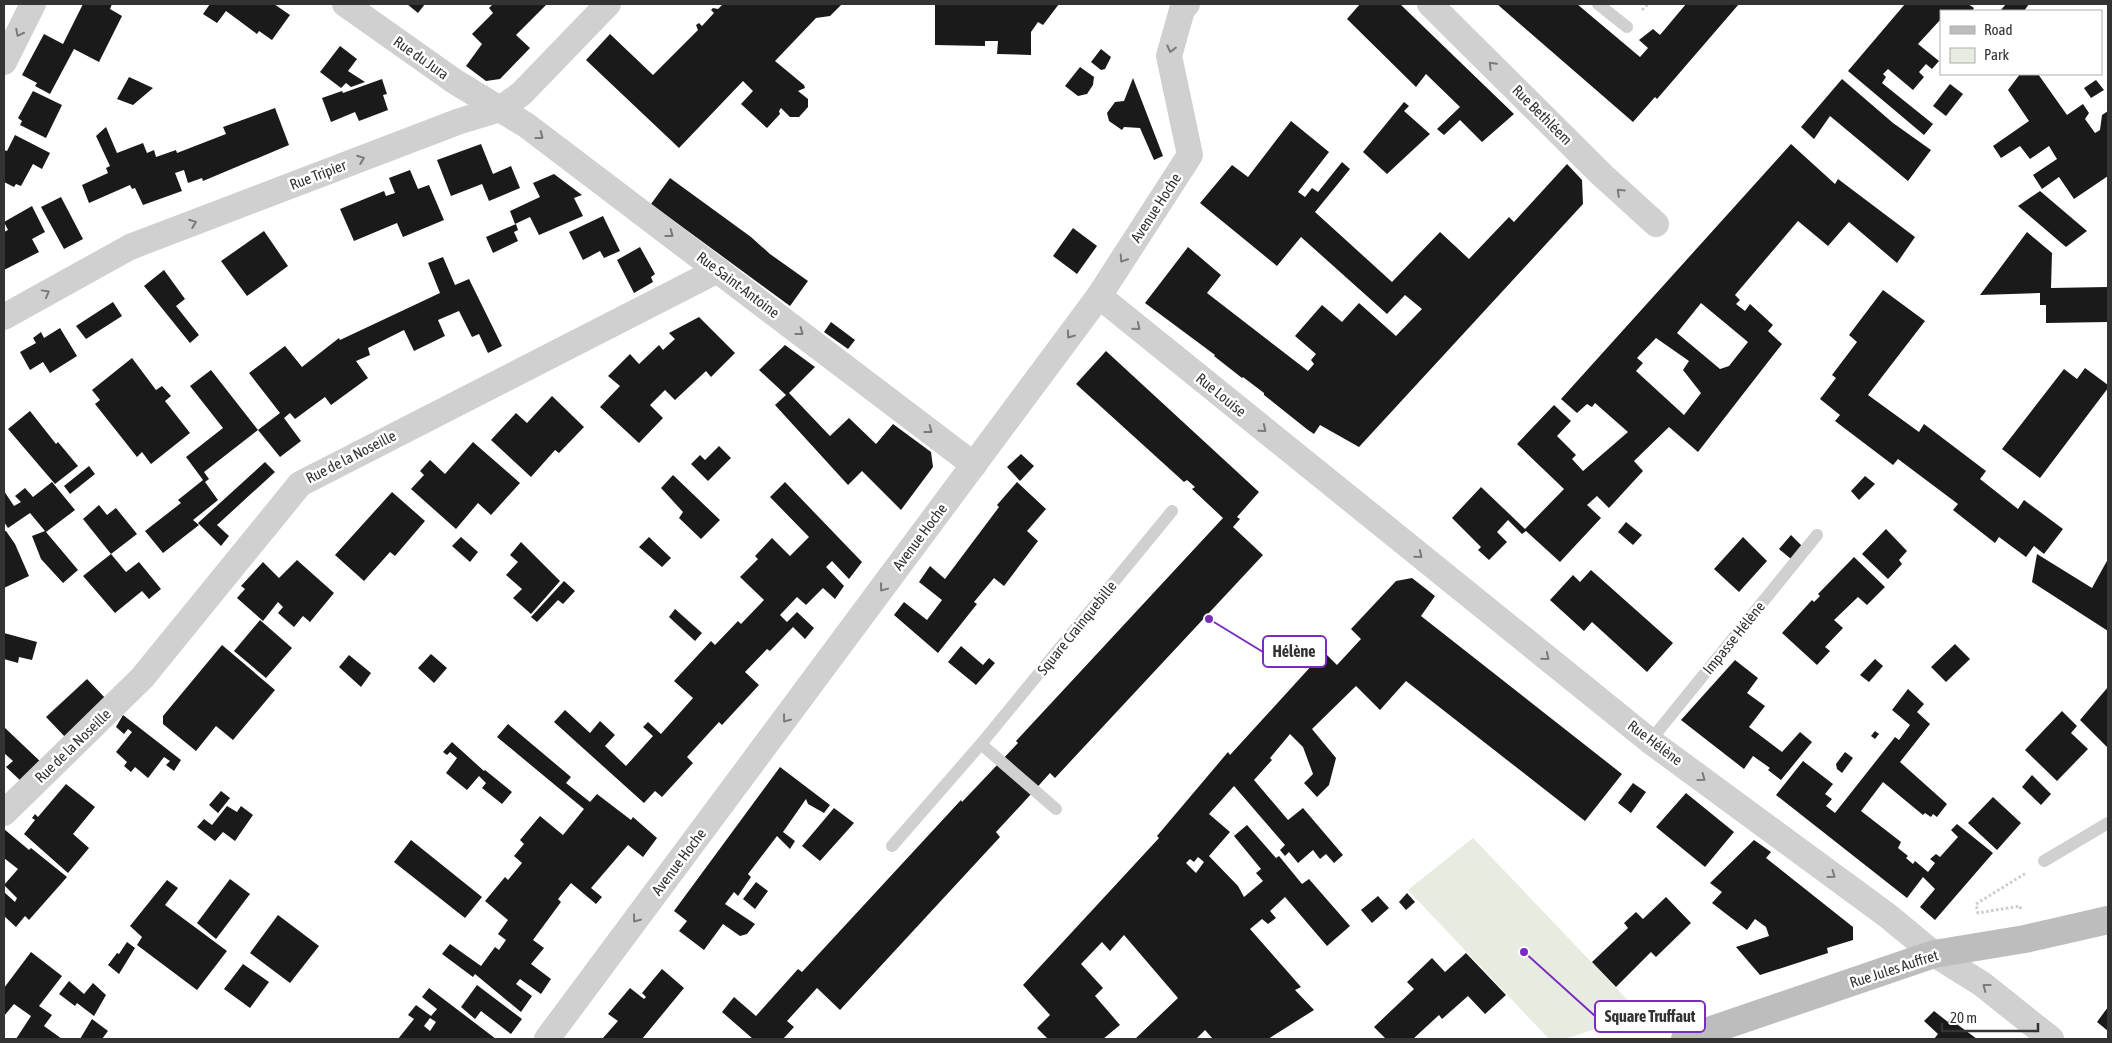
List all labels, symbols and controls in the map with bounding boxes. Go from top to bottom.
legend [1940,10,2102,75]
text: Road [1984,21,2013,38]
one-way arrow [15,28,25,37]
street label: Rue du Jura [391,33,452,83]
one-way arrow [1166,45,1177,53]
text: Park [1984,46,2009,63]
one-way arrow [1489,62,1498,71]
street label: Rue Bethléem [1509,81,1576,148]
one-way arrow [534,130,544,139]
one-way arrow [356,155,365,165]
street label: Rue Tripier [287,156,349,193]
street label: Avenue Hoche [1127,170,1184,245]
one-way arrow [1616,189,1625,198]
one-way arrow [188,219,197,229]
one-way arrow [664,228,674,237]
street label: Rue Saint-Antoine [694,248,783,321]
one-way arrow [1120,253,1129,263]
one-way arrow [41,289,50,299]
one-way arrow [1131,321,1140,329]
one-way arrow [794,326,804,335]
one-way arrow [1067,329,1076,339]
street label: Rue Louise [1193,369,1250,420]
one-way arrow [1257,424,1266,432]
one-way arrow [923,425,932,433]
street label: Rue de la Noseille [303,427,399,487]
street label: Avenue Hoche [889,500,950,573]
one-way arrow [1413,550,1422,558]
street label: Square Crainquebille [1034,577,1120,678]
one-way arrow [880,582,888,591]
street label: Impasse Hélène [1699,598,1768,677]
callout: Hélène [1263,636,1326,667]
text: Hélène [1273,642,1315,660]
one-way arrow [1540,651,1549,659]
street label: Rue de la Noseille [31,705,114,786]
one-way arrow [783,713,791,722]
street label: Rue Hélène [1625,717,1686,769]
one-way arrow [1696,773,1705,781]
street label: Avenue Hoche [648,825,709,898]
one-way arrow [1826,869,1836,878]
one-way arrow [634,913,642,922]
street label: Rue Jules Auffret [1848,946,1940,991]
one-way arrow [1983,985,1992,993]
scale bar [1942,1000,2038,1032]
callout: Square Truffaut [1595,1001,1705,1032]
text: Square Truffaut [1605,1007,1696,1025]
text: 20 m [1950,1009,1977,1026]

